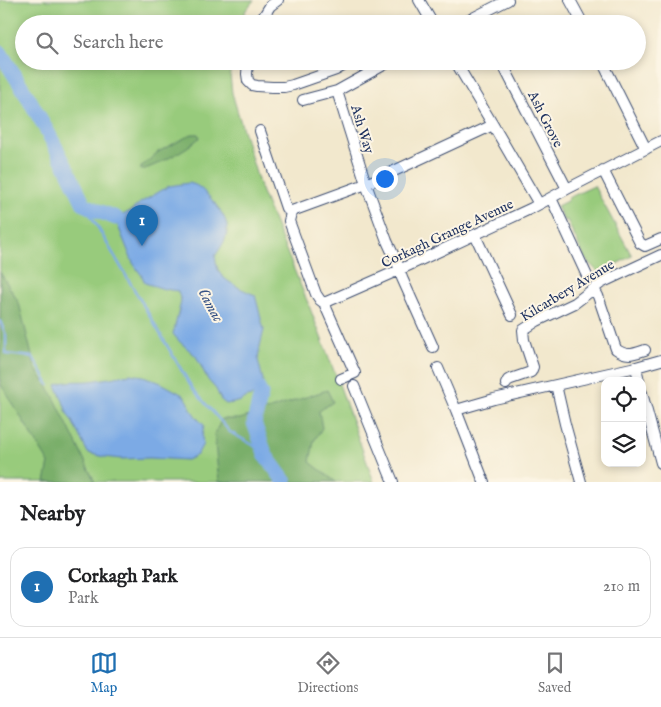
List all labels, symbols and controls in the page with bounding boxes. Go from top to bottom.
search box [15,15,646,70]
icon: search [33,29,61,57]
text: Search here [73,31,164,55]
street label: Ash Grove [523,87,567,151]
street label: Ash Way [346,102,378,156]
your location [372,166,398,192]
street label: Corkagh Grange Avenue [378,195,517,272]
pin: 1 [126,205,158,246]
street label: Kilcarbery Avenue [517,255,618,326]
water label: Camac [194,285,228,326]
map controls [601,377,646,467]
button: locate [601,377,646,422]
button: layers [601,422,646,467]
text: Nearby [20,501,85,528]
text: Corkagh Park [68,565,178,589]
text: 1 [34,577,40,597]
text: 210 m [603,577,640,597]
text: Park [68,589,98,609]
tab: Map [90,649,118,697]
tab: Directions [297,649,358,697]
tab: Saved [538,649,571,697]

